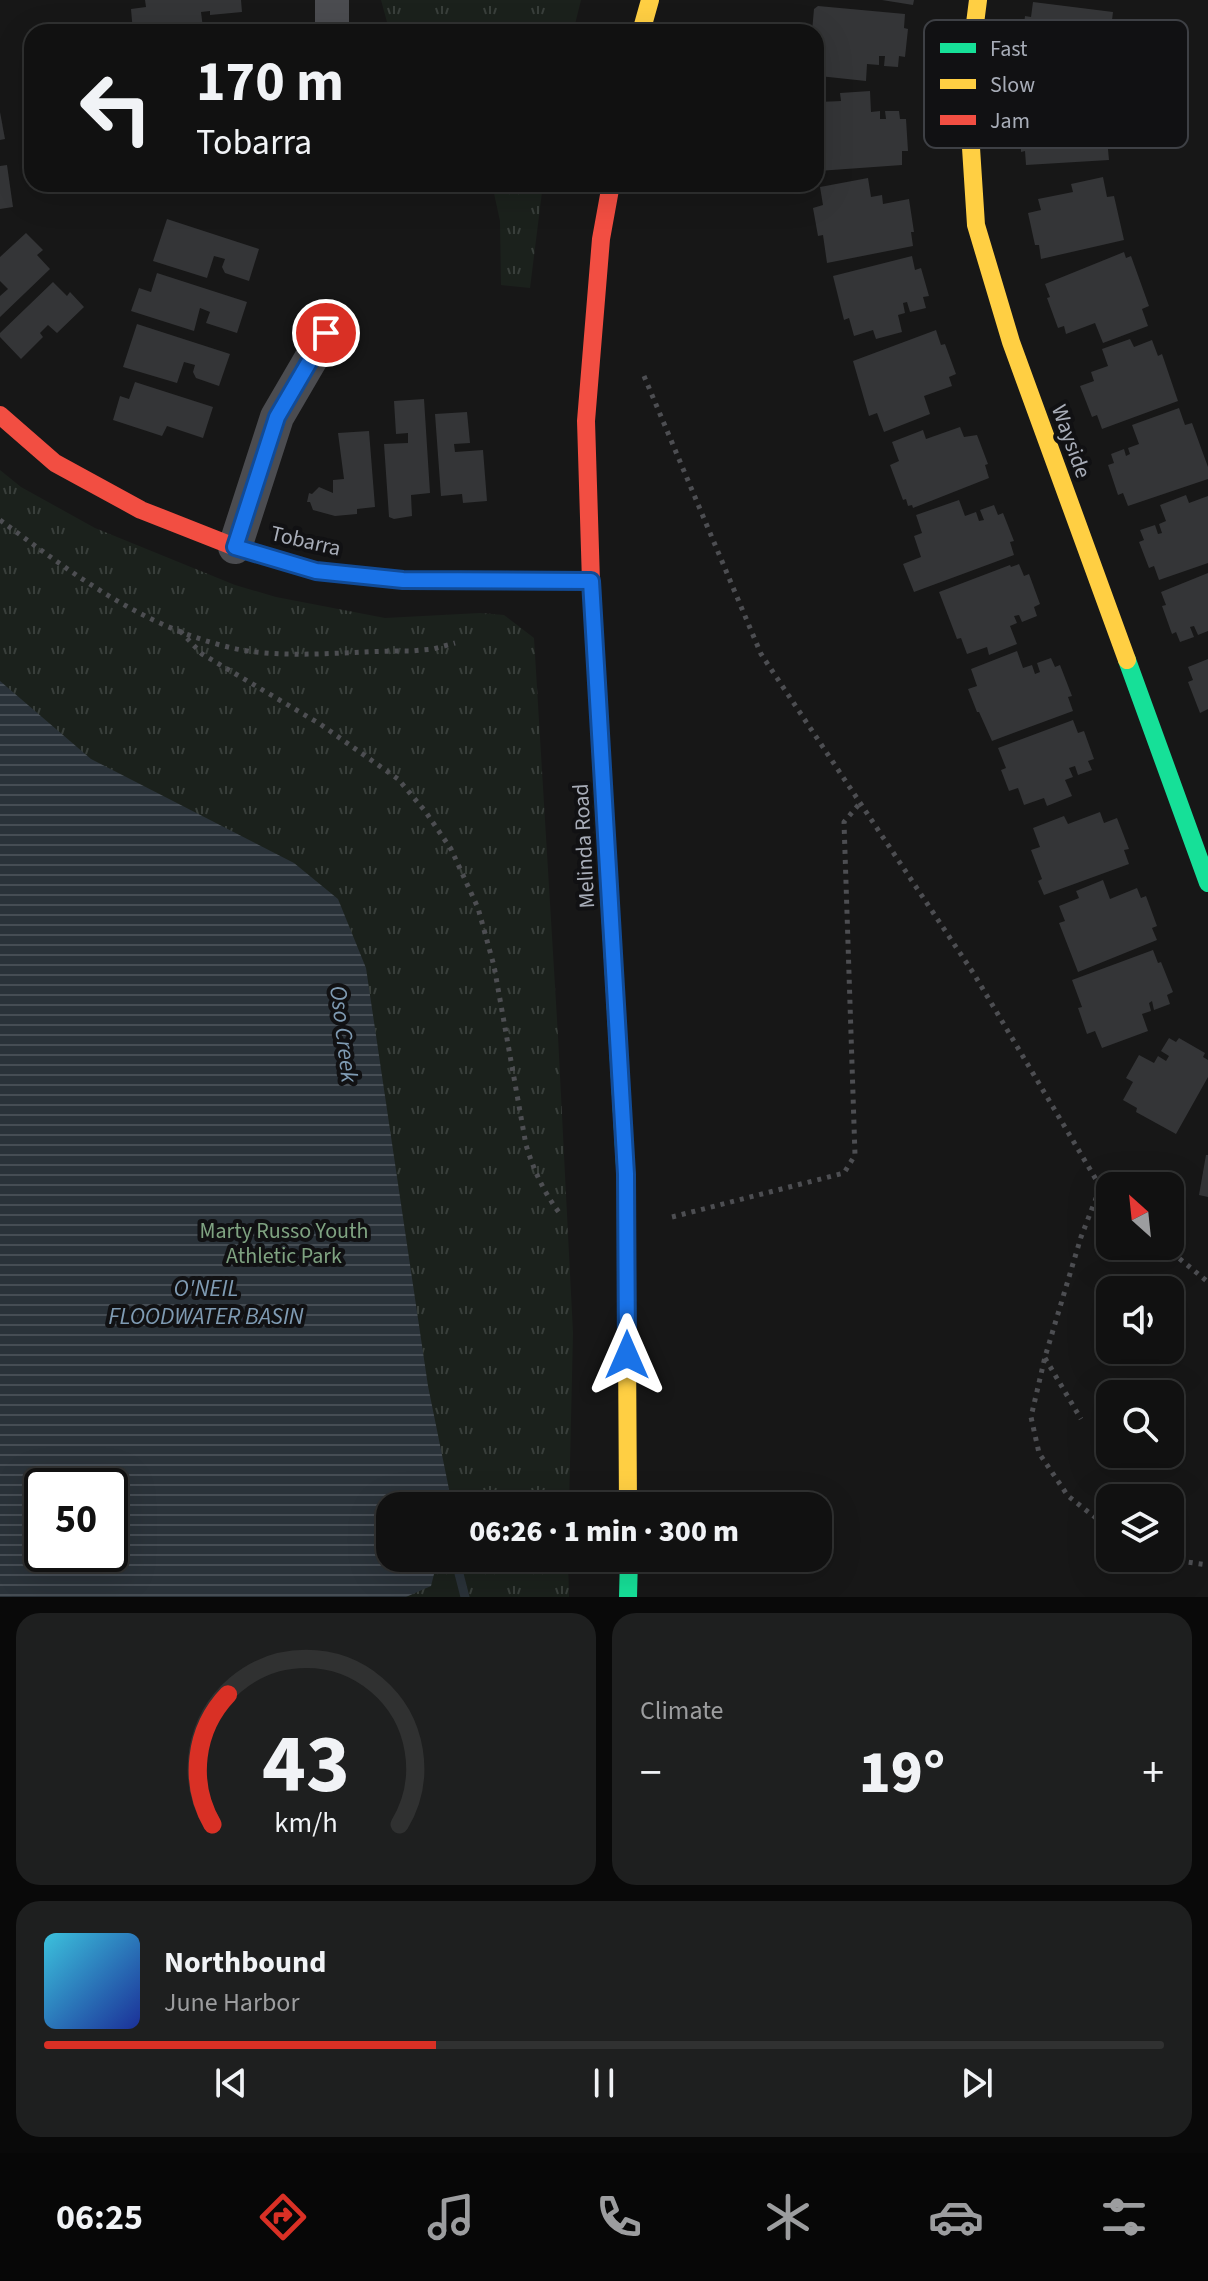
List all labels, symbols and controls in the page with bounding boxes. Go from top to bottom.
legend [924,20,1188,148]
text: Fast [990,33,1028,65]
text: 170 m [196,43,344,122]
icon: left [64,56,168,160]
text: Slow [990,69,1035,101]
text: Jam [990,105,1030,137]
text: Tobarra [196,117,312,168]
pin [292,299,360,367]
icon: arrive [304,311,348,355]
street label: Wayside [1043,400,1099,483]
street label: Tobarra [268,517,344,565]
street label: Melinda Road [565,783,603,909]
water label: Oso Creek [320,983,367,1085]
north arrow [1096,1172,1184,1260]
map controls [1096,1172,1184,1572]
park label: Marty Russo Youth Athletic Park [200,1215,368,1272]
water label: O'NEIL FLOODWATER BASIN [108,1271,304,1334]
button: sound [1096,1276,1184,1364]
position arrow [585,1313,669,1397]
button: search [1096,1380,1184,1468]
speed limit sign: 50 [24,1468,128,1572]
button: layers [1096,1484,1184,1572]
text: 06:26 · 1 min · 300 m [469,1510,739,1553]
text: Climate [640,1692,724,1729]
text: 43 [262,1706,350,1824]
text: 19° [859,1731,945,1816]
text: − [640,1742,662,1805]
text: + [1142,1742,1164,1805]
text: km/h [274,1803,338,1843]
text: Northbound [164,1941,326,1984]
text: June Harbor [164,1984,300,2021]
icon: previous [209,2061,253,2105]
icon: pause [582,2061,626,2105]
icon: next [955,2061,999,2105]
icon: directions [255,2189,311,2245]
icon: music [423,2189,479,2245]
icon: phone [591,2189,647,2245]
icon: climate [760,2189,816,2245]
icon: car [928,2189,984,2245]
icon: filters [1096,2189,1152,2245]
text: 06:25 [56,2192,143,2243]

